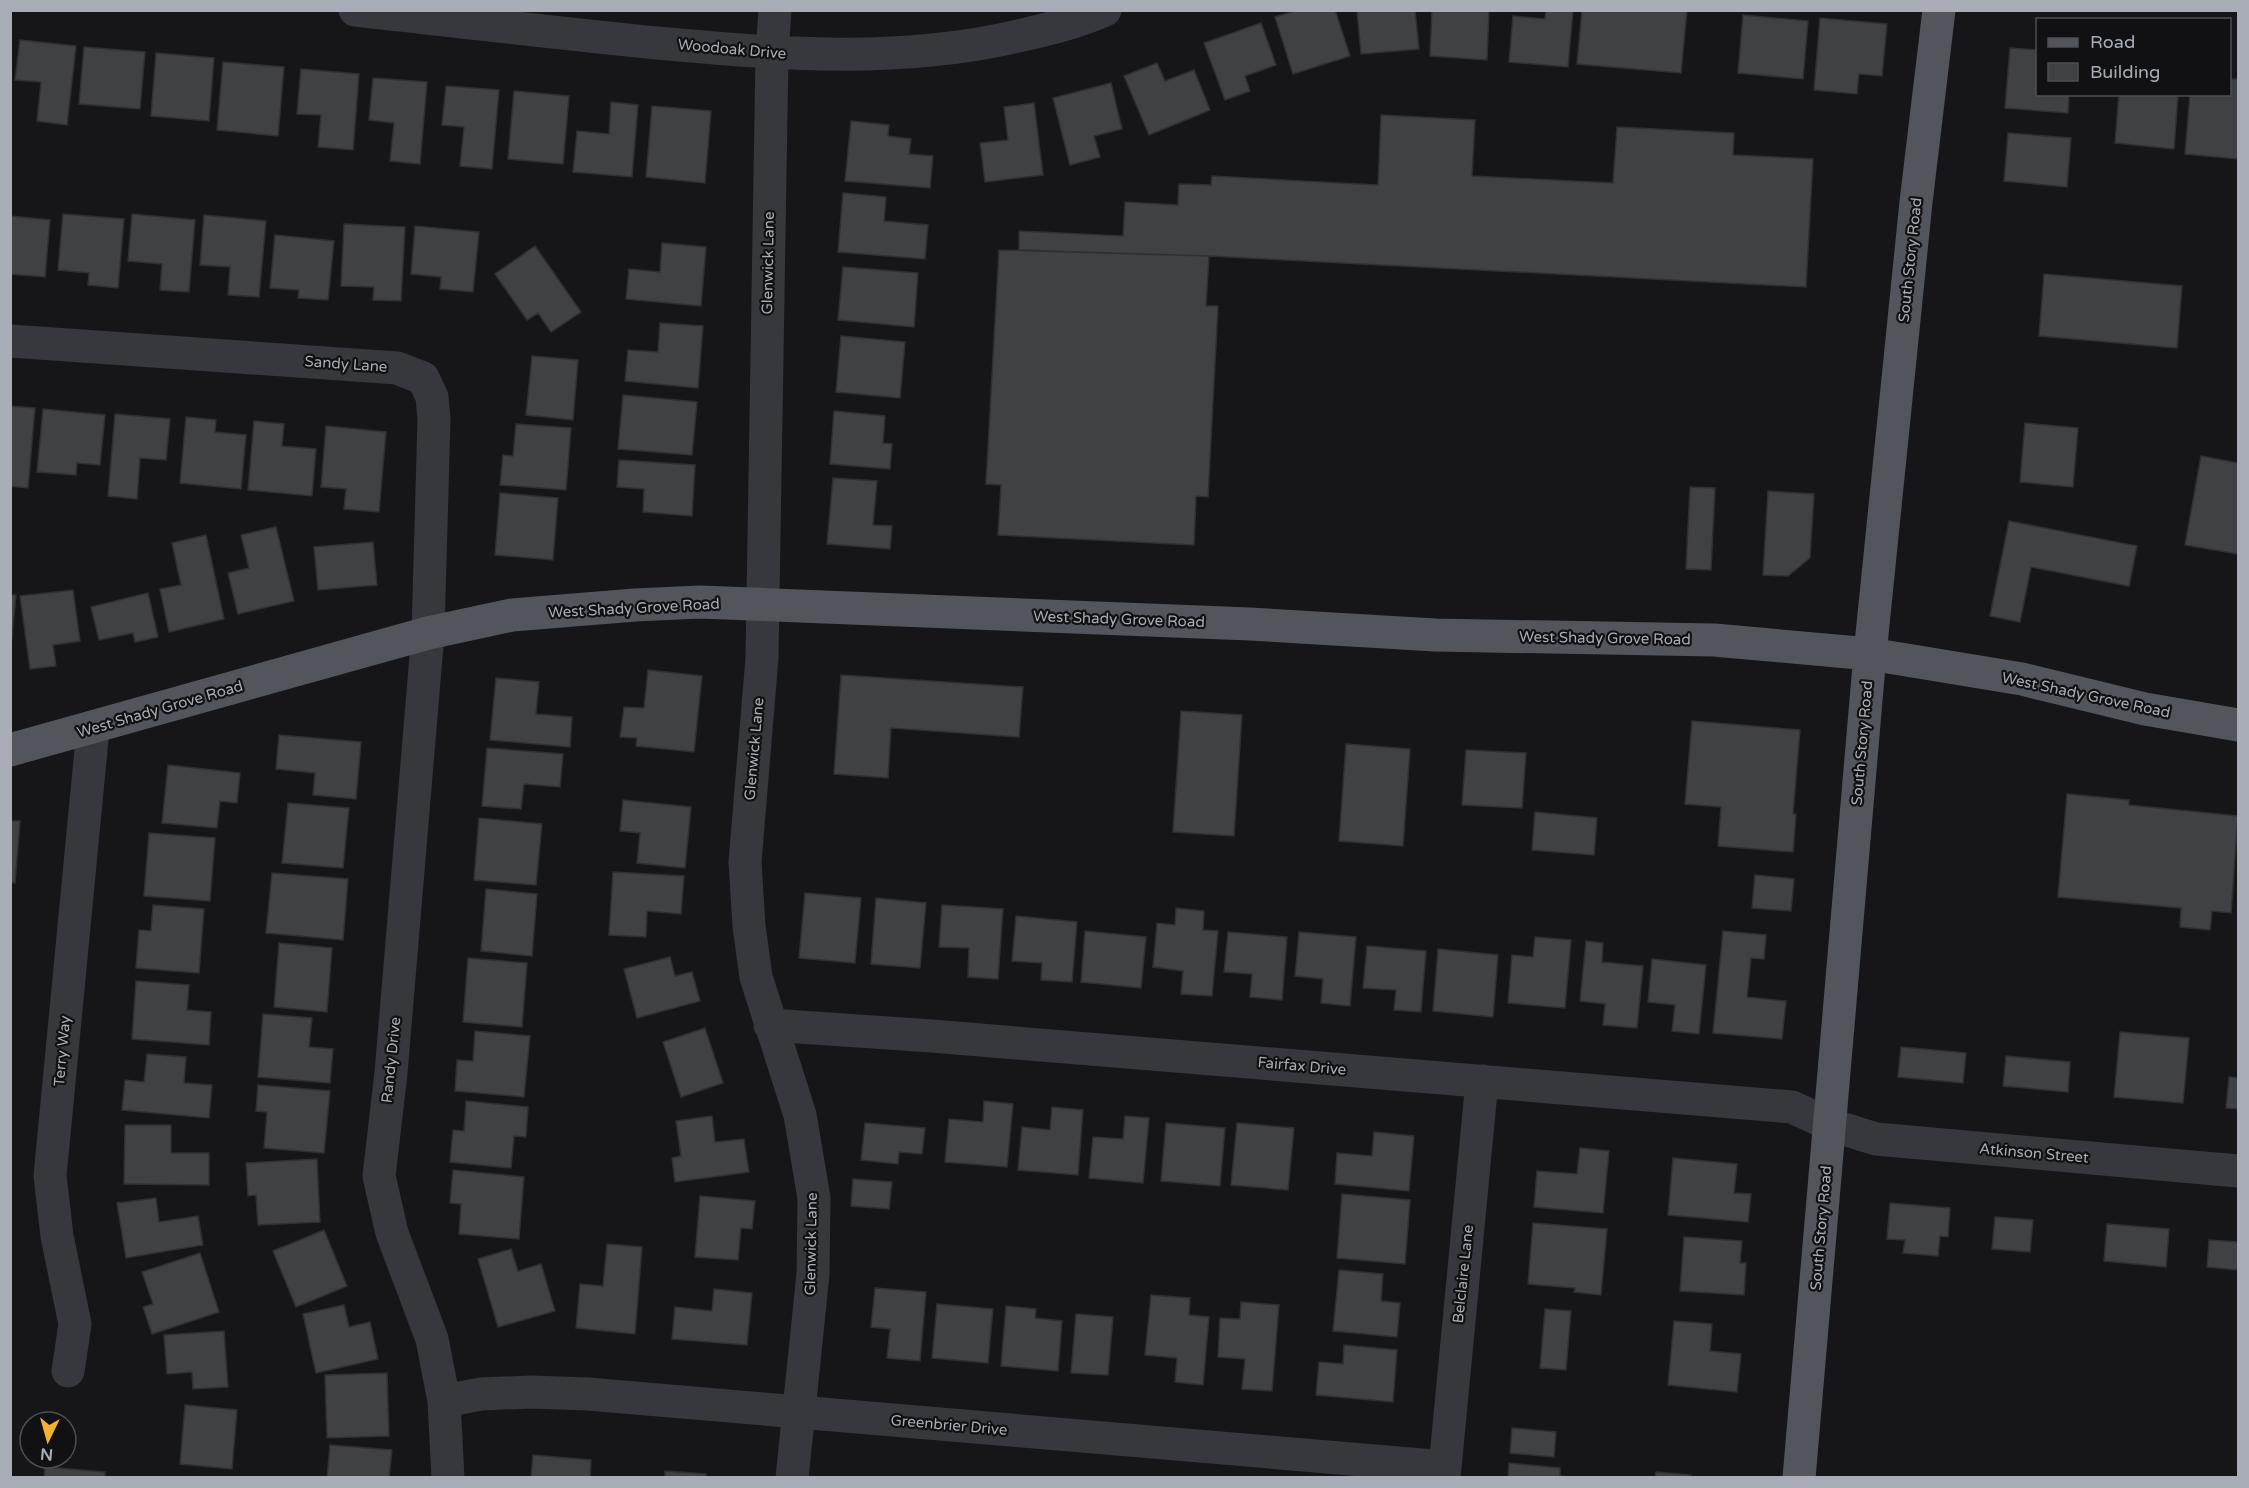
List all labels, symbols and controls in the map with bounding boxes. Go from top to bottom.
legend [2036,18,2231,96]
text: Road [2090,31,2135,53]
street label: Woodoak Drive [677,35,787,63]
text: Building [2090,61,2160,83]
street label: South Story Road [1894,197,1926,323]
street label: Glenwick Lane [758,211,778,315]
street label: Sandy Lane [304,352,388,376]
street label: West Shady Grove Road [548,595,720,621]
street label: West Shady Grove Road [1033,607,1205,631]
street label: West Shady Grove Road [1519,628,1691,648]
street label: West Shady Grove Road [2000,668,2172,722]
street label: West Shady Grove Road [75,677,245,741]
street label: South Story Road [1848,680,1876,806]
street label: Glenwick Lane [741,697,767,801]
street label: Terry Way [50,1015,74,1087]
street label: Randy Drive [378,1016,404,1104]
street label: Fairfax Drive [1257,1053,1347,1079]
street label: Atkinson Street [1978,1139,2090,1167]
street label: South Story Road [1807,1165,1835,1291]
street label: Glenwick Lane [801,1192,821,1296]
street label: Belclaire Lane [1449,1224,1477,1324]
north arrow [18,1410,78,1470]
street label: Greenbrier Drive [890,1411,1008,1439]
text: N [40,1443,54,1464]

